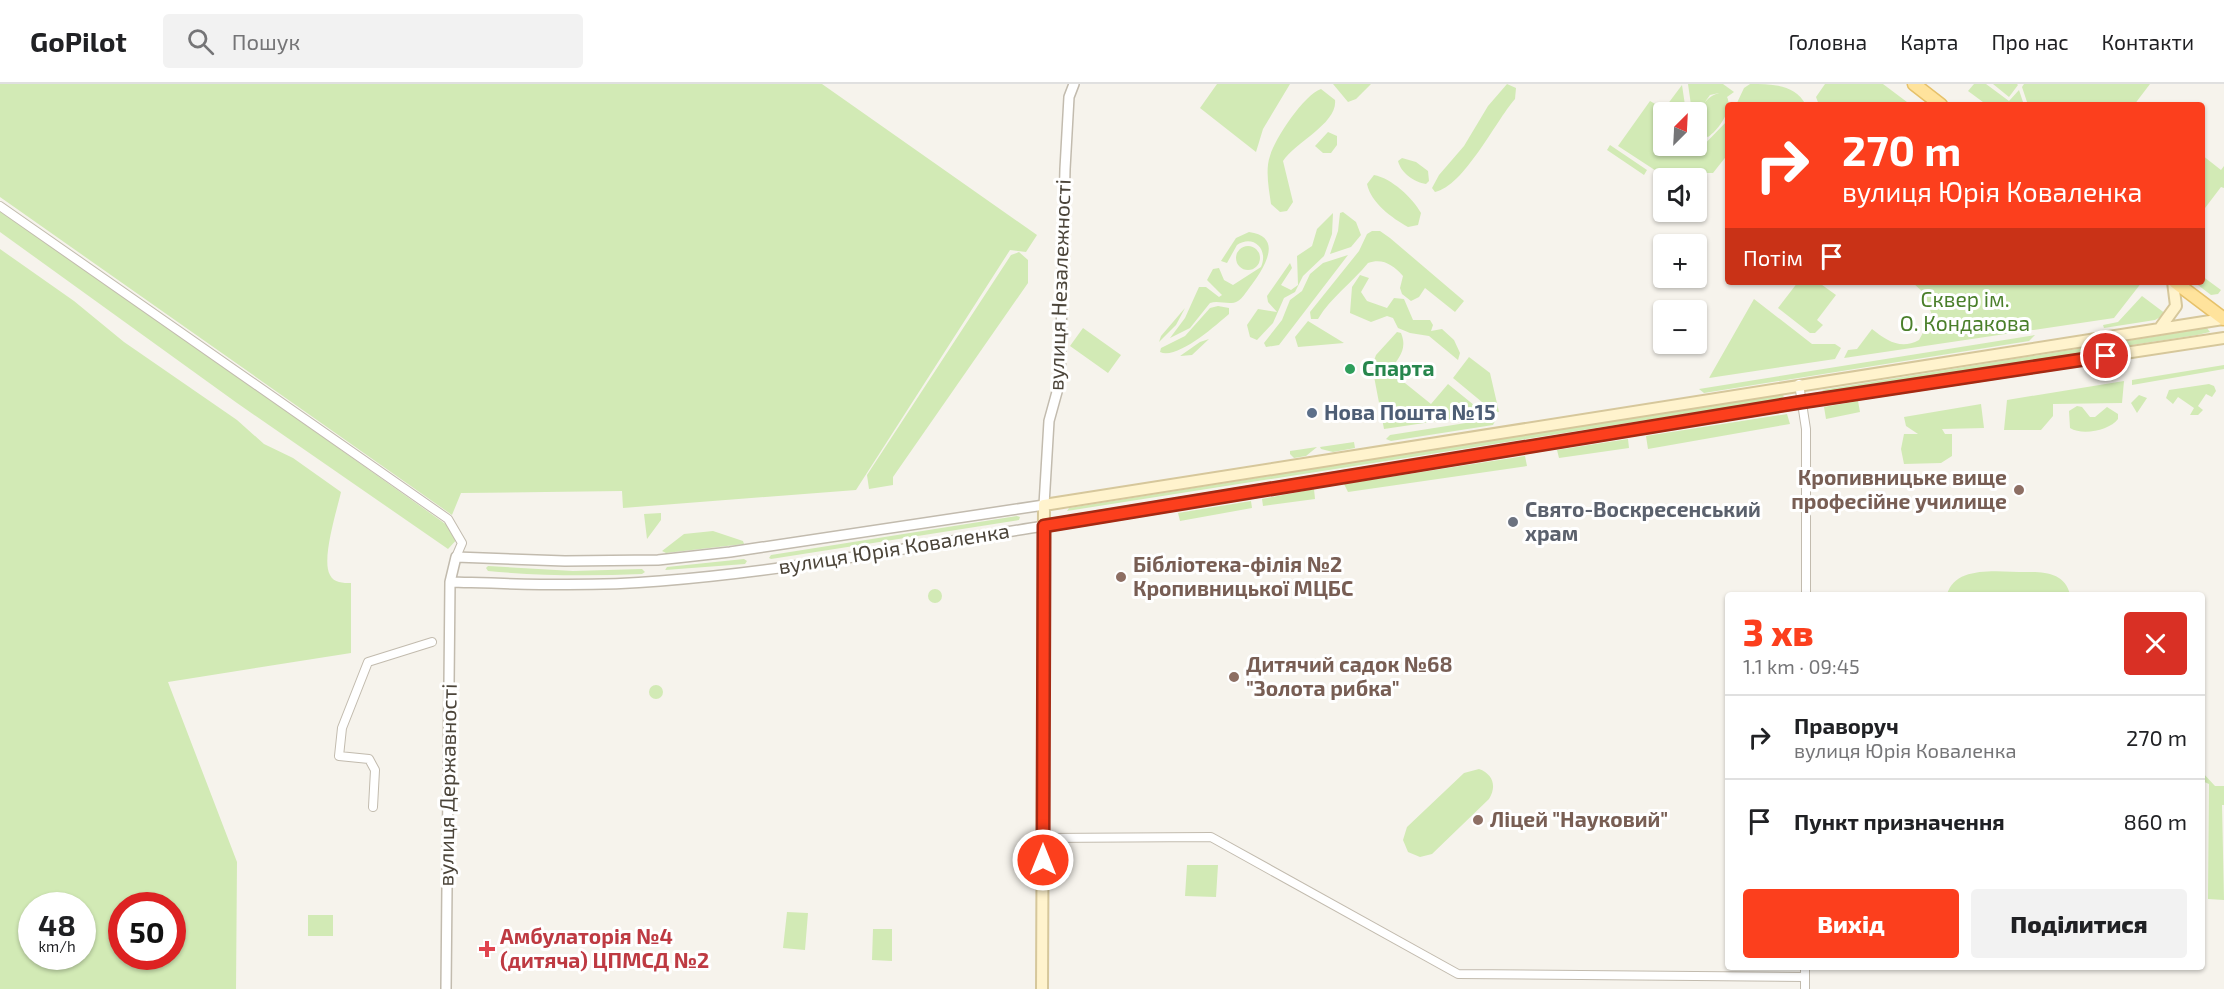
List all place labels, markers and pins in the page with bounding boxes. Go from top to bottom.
pin [2080,330,2131,381]
place label: Спарта [1362,355,1434,380]
marker: Спарта [1343,362,1357,376]
place label: Нова Пошта №15 [1324,399,1496,424]
marker: Нова Пошта №15 [1305,406,1319,420]
place label: Кропивницьке вище професійне училище [1791,464,2007,513]
marker: Кропивницьке вище професійне училище [2012,483,2026,497]
place label: Свято-Воскресенський храм [1525,496,1761,545]
marker: Свято-Воскресенський храм [1506,515,1520,529]
place label: Бібліотека-філія №2 Кропивницької МЦБС [1133,551,1353,600]
marker: Бібліотека-філія №2 Кропивницької МЦБС [1114,570,1128,584]
place label: Дитячий садок №68 "Золота рибка" [1246,651,1453,700]
marker: Дитячий садок №68 "Золота рибка" [1227,670,1241,684]
place label: Ліцей "Науковий" [1490,806,1668,831]
marker: Ліцей "Науковий" [1471,813,1485,827]
place label: Амбулаторія №4 (дитяча) ЦПМСД №2 [500,923,709,972]
marker: Амбулаторія №4 (дитяча) ЦПМСД №2 [478,940,496,958]

